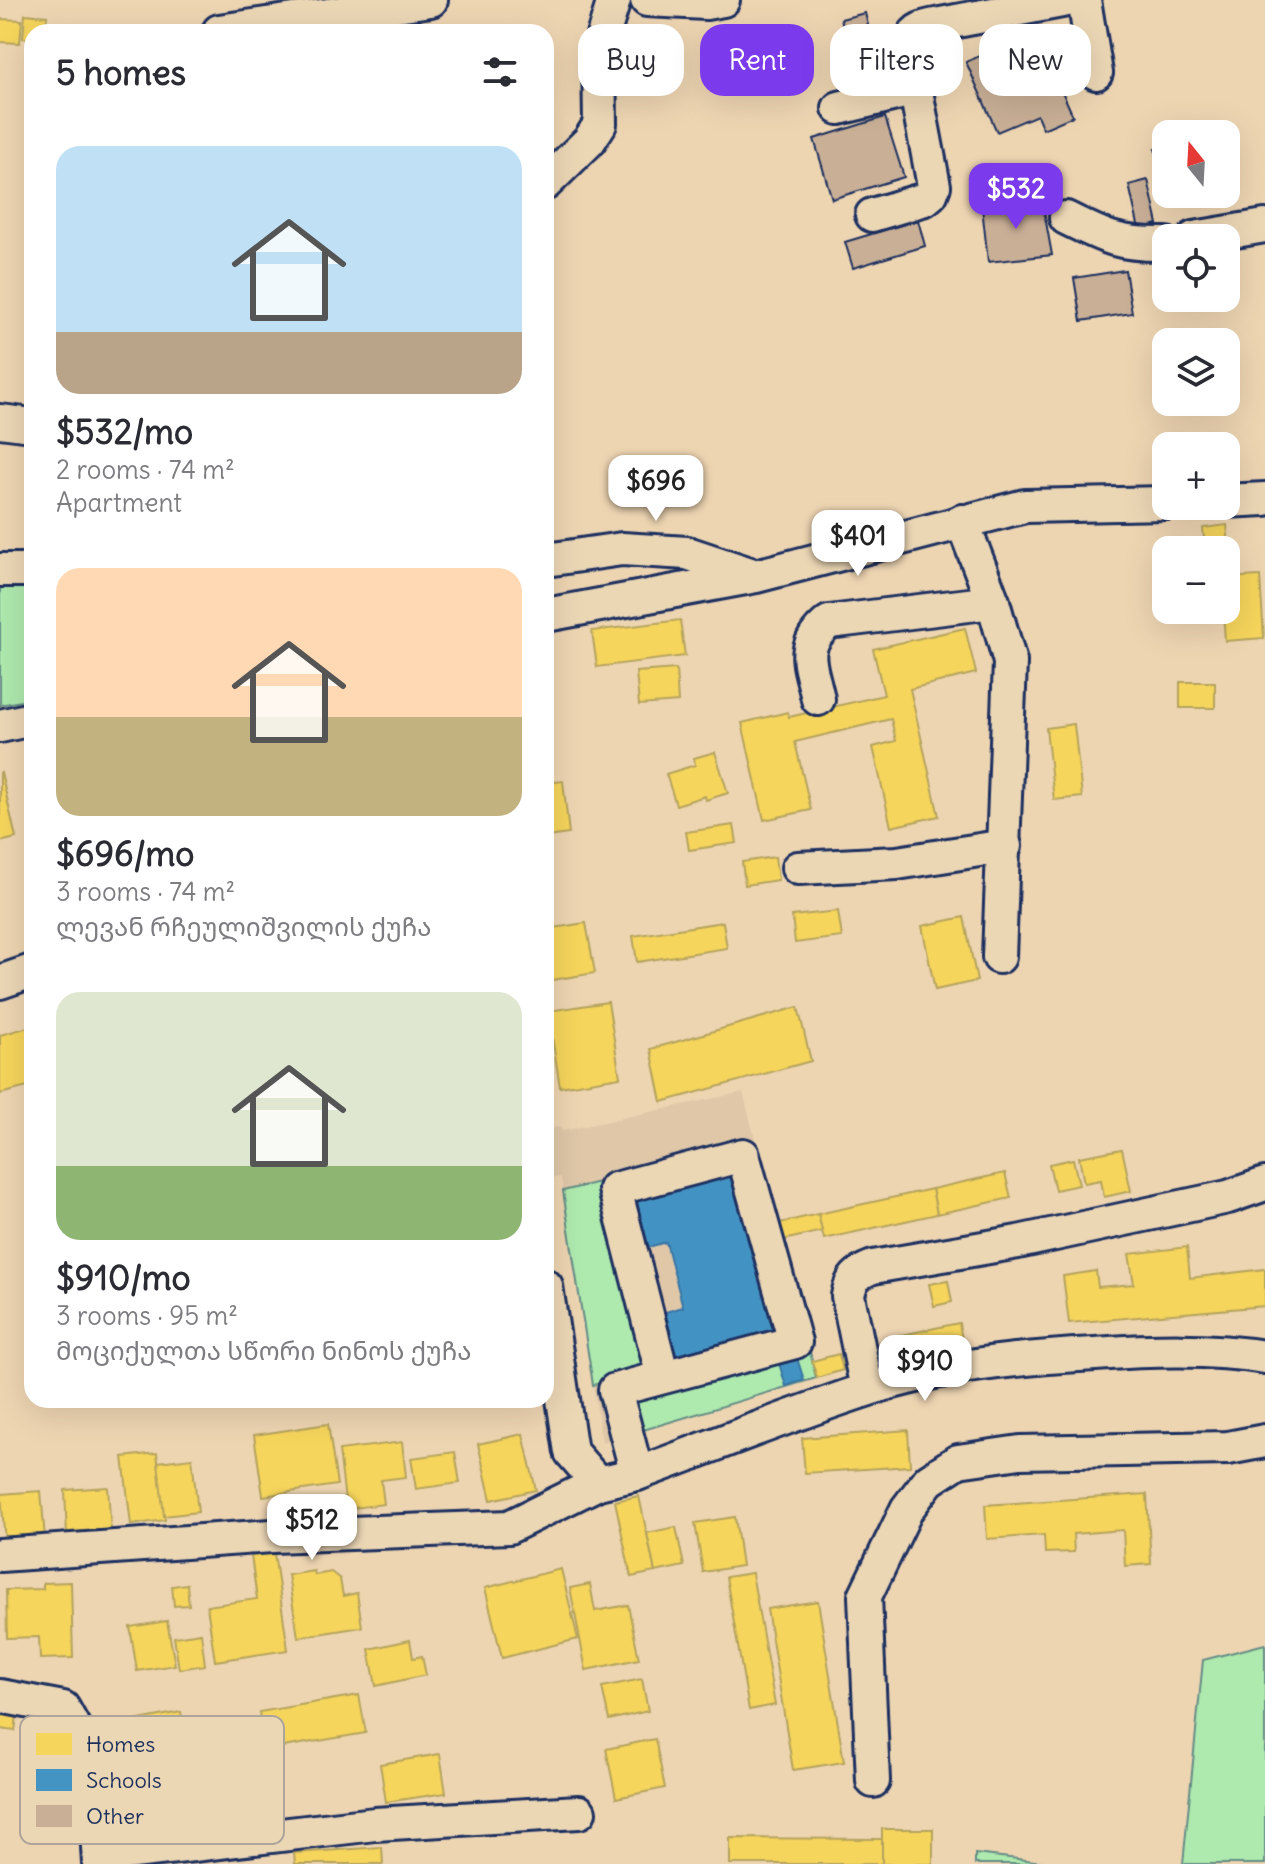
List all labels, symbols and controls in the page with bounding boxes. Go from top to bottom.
chip: Buy [578,24,684,96]
chip: Rent [700,24,814,96]
chip: Filters [830,24,963,96]
chip: New [979,24,1091,96]
icon: filters [478,50,522,94]
text: 5 homes [56,51,186,94]
north arrow [1152,120,1240,208]
map controls [1152,120,1240,624]
pin: $532 [969,163,1063,231]
text: $532 [987,172,1045,205]
icon: home [217,198,361,342]
button: locate [1152,224,1240,312]
button: layers [1152,328,1240,416]
text: $532/mo [56,410,193,453]
button: + [1152,432,1240,520]
text: 2 rooms · 74 m² [56,453,235,486]
pin: $696 [609,455,703,523]
text: $696 [626,464,686,497]
text: Apartment [56,486,182,519]
pin: $401 [811,510,905,578]
text: $401 [830,519,886,552]
button: − [1152,536,1240,624]
icon: home [217,620,361,764]
text: $696/mo [56,832,194,875]
text: 3 rooms · 74 m² [56,875,235,908]
text: ლევან რჩეულიშვილის ქუჩა [56,910,432,943]
icon: home [217,1044,361,1188]
text: $910/mo [56,1256,191,1299]
text: 3 rooms · 95 m² [56,1299,238,1332]
text: მოციქულთა სწორი ნინოს ქუჩა [56,1334,471,1367]
pin: $910 [878,1335,972,1403]
text: $910 [897,1344,953,1377]
pin: $512 [265,1494,359,1562]
text: $512 [285,1503,339,1536]
legend [20,1716,284,1844]
text: Homes [86,1730,155,1758]
text: Schools [86,1766,162,1794]
text: Other [86,1802,144,1830]

